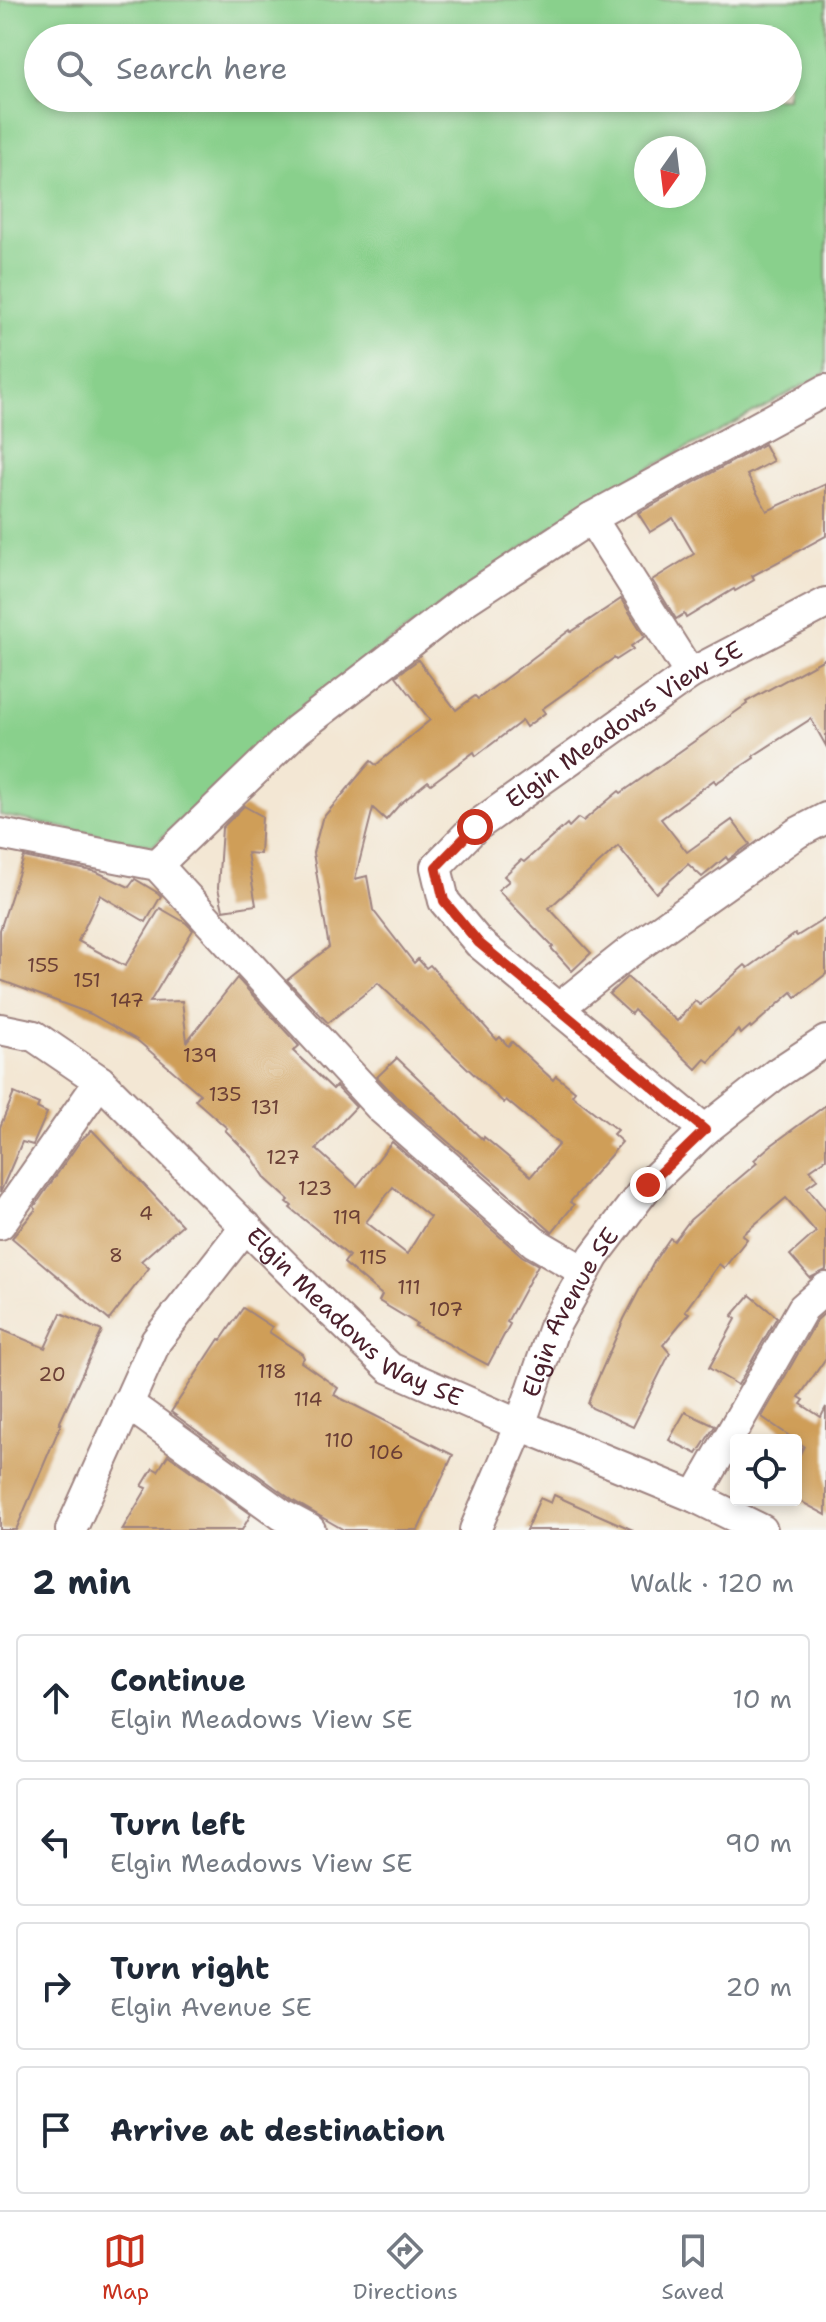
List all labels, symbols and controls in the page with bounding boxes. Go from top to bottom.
search box [24,24,802,112]
icon: search [52,46,96,90]
text: Search here [116,48,287,89]
north arrow [634,136,706,208]
street label: Elgin Meadows View SE [500,633,748,816]
route start [457,809,493,845]
house number: 155 [27,952,59,978]
house number: 151 [73,967,101,993]
house number: 147 [110,987,144,1013]
house number: 139 [183,1042,217,1068]
house number: 135 [208,1081,242,1107]
house number: 131 [251,1094,279,1120]
house number: 127 [266,1144,300,1170]
route end [630,1167,666,1203]
house number: 123 [298,1175,332,1201]
house number: 4 [139,1200,153,1226]
house number: 119 [332,1204,362,1230]
street label: Elgin Meadows Way SE [239,1220,468,1414]
street label: Elgin Avenue SE [515,1221,626,1401]
house number: 8 [109,1242,123,1268]
house number: 115 [359,1244,387,1270]
house number: 111 [397,1274,421,1300]
house number: 107 [429,1296,463,1322]
house number: 118 [257,1358,287,1384]
house number: 20 [38,1361,66,1387]
house number: 114 [293,1386,323,1412]
house number: 110 [324,1427,354,1453]
map controls [730,1434,802,1506]
button: locate [730,1434,802,1506]
house number: 106 [368,1439,404,1465]
text: 2 min [32,1559,131,1605]
text: Walk · 120 m [630,1565,794,1600]
text: Continue [110,1660,246,1701]
icon: ahead [34,1676,78,1720]
text: 10 m [732,1681,792,1716]
text: Elgin Meadows View SE [110,1701,412,1736]
text: Turn left [110,1804,245,1845]
icon: left [34,1820,78,1864]
text: 90 m [725,1825,792,1860]
text: Elgin Meadows View SE [110,1845,412,1880]
text: Turn right [110,1948,269,1989]
icon: right [34,1964,78,2008]
text: 20 m [725,1969,792,2004]
text: Elgin Avenue SE [110,1989,312,2024]
icon: arrive [34,2108,78,2152]
text: Arrive at destination [110,2110,445,2151]
tab: Map [102,2229,149,2306]
tab: Directions [353,2229,458,2306]
tab: Saved [662,2229,724,2306]

